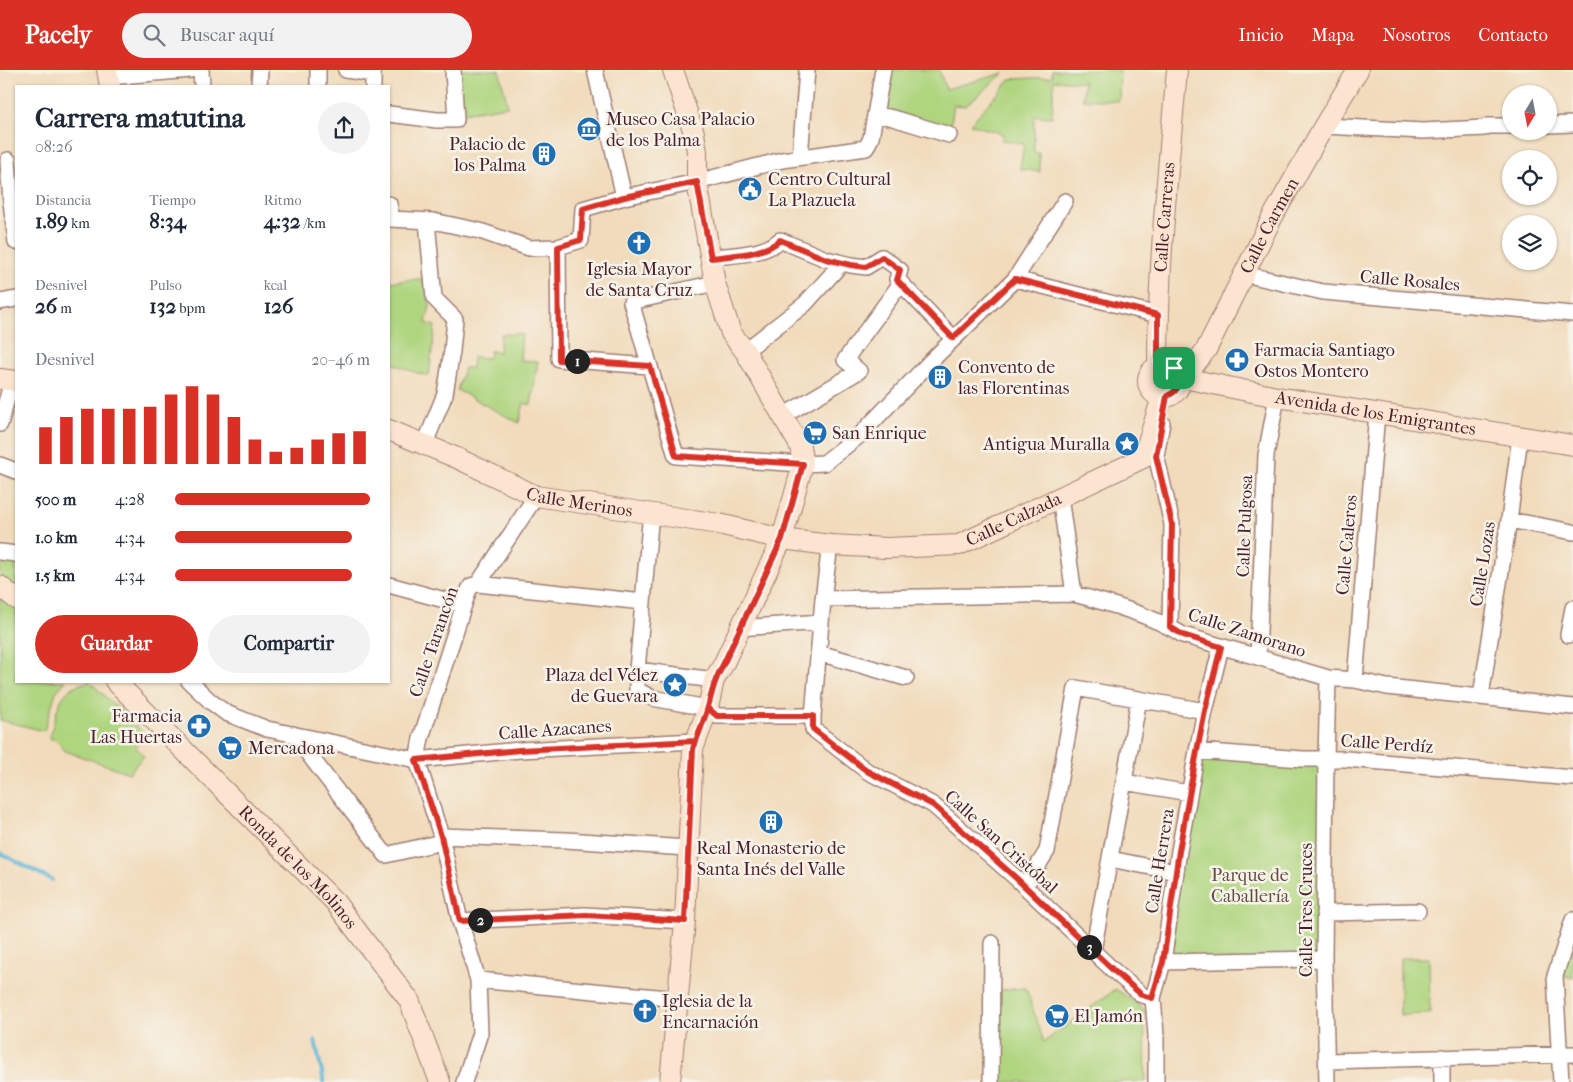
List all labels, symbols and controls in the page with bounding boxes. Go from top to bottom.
search box [122,13,472,58]
text: Pacely [25,21,92,49]
icon: search [140,21,168,49]
text: Buscar aquí [180,24,274,46]
text: Inicio [1239,25,1284,46]
text: Mapa [1312,25,1354,46]
text: Nosotros [1382,25,1450,46]
text: Contacto [1478,25,1548,46]
north arrow [1502,85,1558,140]
map controls [1502,85,1557,270]
text: Carrera matutina [35,101,245,134]
button: share [318,102,370,154]
place label: Museo Casa Palacio de los Palma [606,109,755,151]
museum icon: Museo Casa Palacio de los Palma [576,116,602,142]
place label: Palacio de los Palma [449,134,527,176]
text: 08:26 [35,137,73,156]
building icon: Palacio de los Palma [531,141,557,167]
button: locate [1502,150,1557,205]
street label: Calle Carreras [1150,161,1179,273]
place label: Centro Cultural La Plazuela [768,169,891,211]
street label: Calle Carmen [1235,173,1303,277]
public building icon: Centro Cultural La Plazuela [737,176,763,202]
text: Distancia [35,192,91,209]
text: Tiempo [149,192,196,209]
text: Ritmo [264,192,302,209]
text: 1.89 [35,209,68,233]
text: 8:34 [149,209,186,233]
text: 4:32 [264,209,301,233]
text: km [68,215,90,232]
text: /km [301,215,326,232]
button: layers [1502,215,1557,270]
church icon: Iglesia Mayor de Santa Cruz [626,230,652,256]
place label: Iglesia Mayor de Santa Cruz [585,259,693,301]
street label: Calle Rosales [1359,266,1461,296]
text: Desnivel [35,277,87,294]
text: Pulso [149,277,182,294]
text: kcal [264,277,287,294]
text: 26 [35,294,57,318]
text: 132 [149,294,176,318]
text: 126 [264,294,293,318]
text: m [57,300,72,317]
text: bpm [176,300,206,317]
place label: Farmacia Santiago Ostos Montero [1254,340,1395,382]
pin [1153,347,1195,389]
pharmacy icon: Farmacia Santiago Ostos Montero [1224,347,1250,373]
pin: 1 [564,348,590,374]
text: Desnivel [35,350,95,369]
text: 20–46 m [311,350,370,369]
text: 1 [575,353,580,370]
icon: arrive [1160,354,1188,382]
place label: Convento de las Florentinas [957,357,1070,399]
building icon: Convento de las Florentinas [927,364,953,390]
street label: Avenida de los Emigrantes [1273,386,1478,440]
supermarket icon: San Enrique [802,420,828,446]
place label: San Enrique [832,423,927,444]
place icon: Antigua Muralla [1114,431,1140,457]
place label: Antigua Muralla [982,434,1111,455]
street label: Calle Pulgosa [1233,474,1257,578]
street label: Calle Merinos [523,482,634,521]
street label: Calle Calzada [963,487,1065,551]
text: 500 m [35,490,76,509]
text: 4:28 [115,490,145,509]
street label: Calle Caleros [1332,494,1362,596]
street label: Calle Lozas [1466,520,1500,608]
text: 1.0 km [35,528,78,547]
text: 4:34 [115,528,144,547]
text: 1.5 km [35,566,75,585]
text: 4:34 [115,566,144,585]
street label: Calle Tarancón [405,583,463,700]
street label: Calle Zamorano [1185,604,1309,662]
button: Guardar [35,615,198,673]
button: Compartir [208,615,370,673]
place label: Plaza del Vélez de Guevara [545,665,659,707]
place icon: Plaza del Vélez de Guevara [662,672,688,698]
place label: Farmacia Las Huertas [90,706,183,748]
pharmacy icon: Farmacia Las Huertas [186,713,212,739]
street label: Calle Azacanes [498,716,613,744]
street label: Calle Perdíz [1340,730,1434,758]
supermarket icon: Mercadona [217,735,243,761]
place label: Mercadona [248,738,335,759]
street label: Calle San Cristóbal [940,786,1062,898]
street label: Ronda de los Molinos [234,801,362,933]
street label: Calle Herrera [1141,806,1179,915]
building icon: Real Monasterio de Santa Inés del Valle [758,809,784,835]
place label: Real Monasterio de Santa Inés del Valle [696,838,846,880]
street label: Calle Tres Cruces [1296,843,1317,977]
park label: Parque de Caballería [1211,865,1290,907]
pin: 2 [468,908,492,932]
text: 2 [477,912,484,929]
pin: 3 [1076,934,1102,960]
text: 3 [1087,939,1092,956]
place label: Iglesia de la Encarnación [662,991,759,1033]
church icon: Iglesia de la Encarnación [632,998,658,1024]
supermarket icon: El Jamón [1044,1003,1070,1029]
place label: El Jamón [1074,1006,1143,1027]

